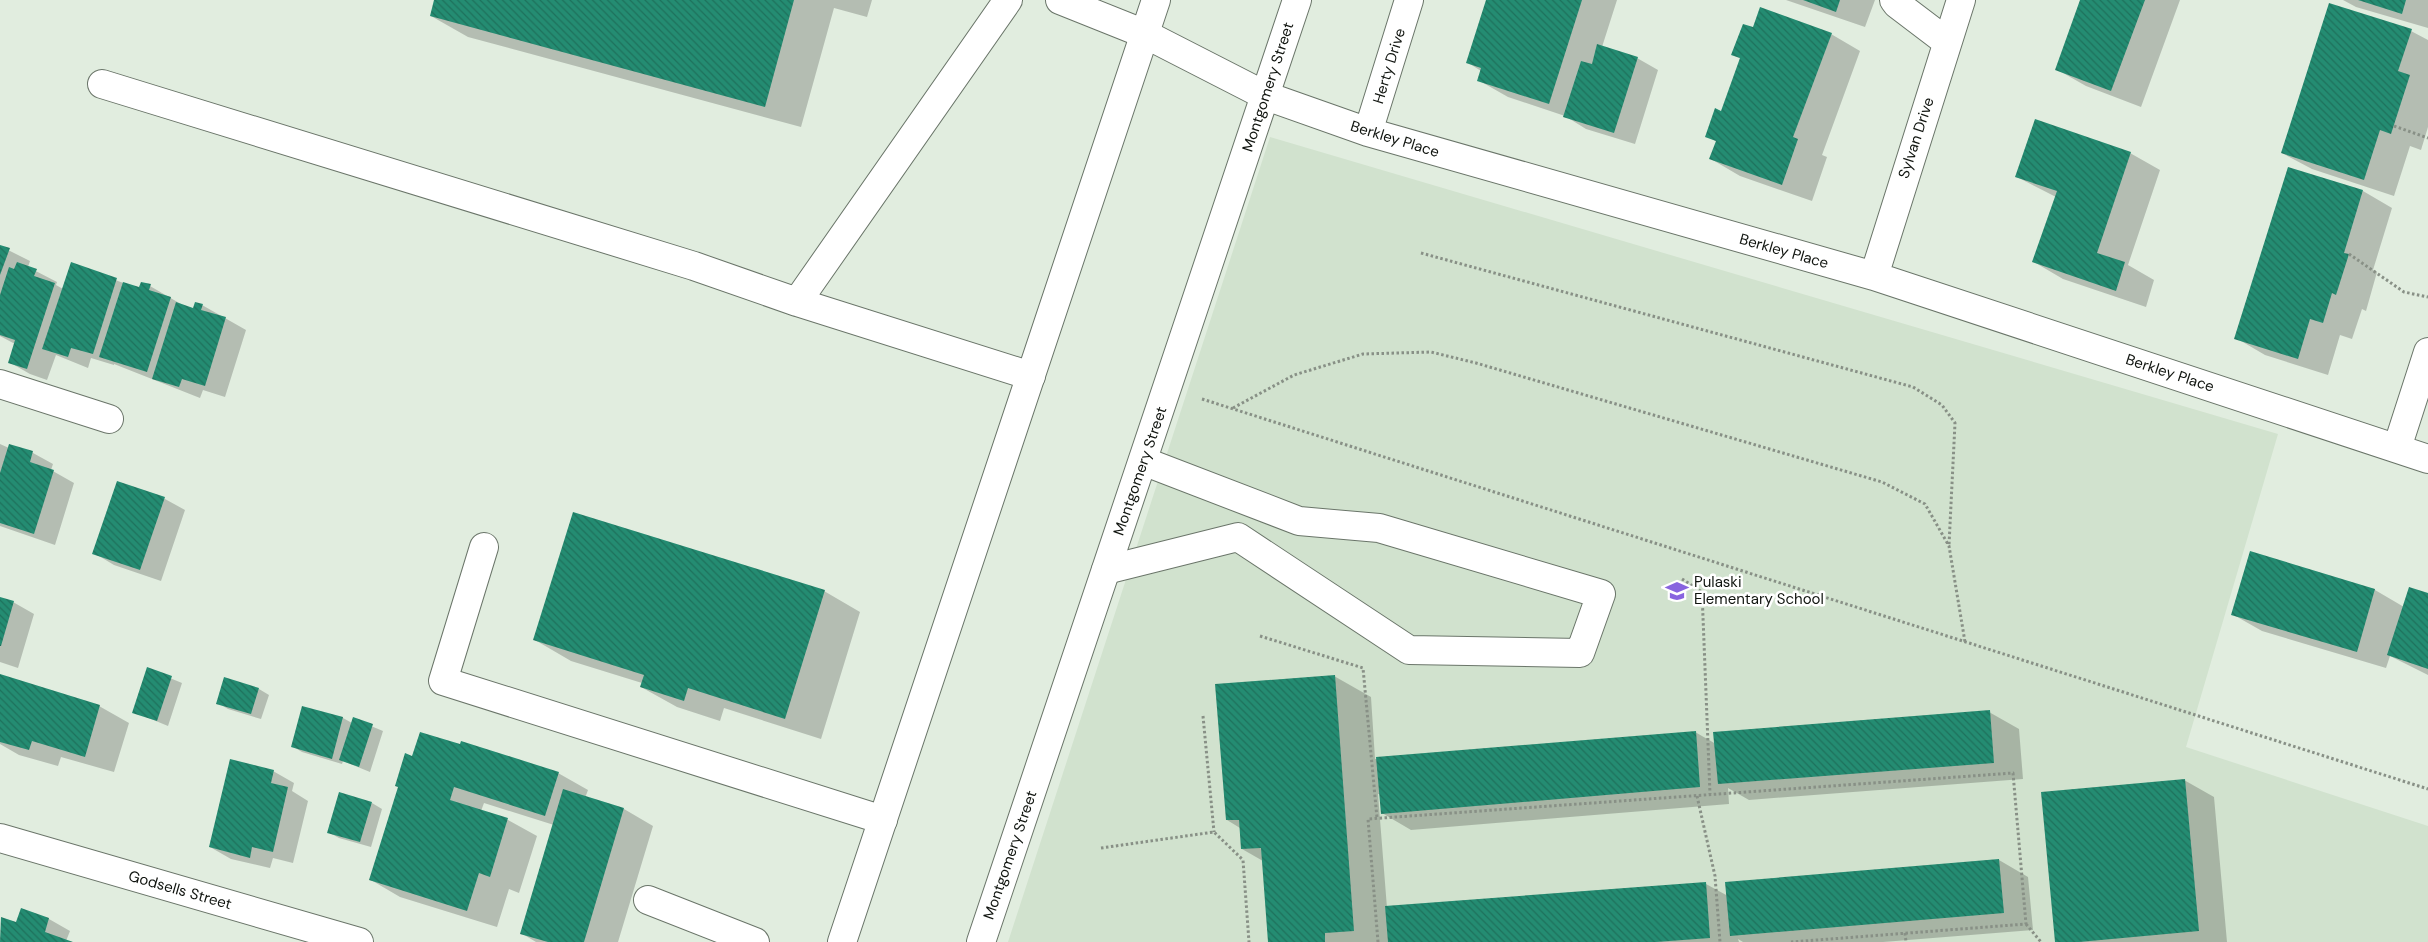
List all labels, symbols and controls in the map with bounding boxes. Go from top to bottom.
street label: Montgomery Street [1238,19,1298,154]
street label: Herty Drive [1368,26,1410,106]
street label: Sylvan Drive [1893,95,1939,181]
street label: Berkley Place [1348,116,1442,162]
street label: Berkley Place [1737,229,1831,273]
street label: Berkley Place [2123,349,2217,397]
street label: Montgomery Street [1109,404,1172,538]
place label: Pulaski Elementary School [1694,572,1824,609]
school or university icon: Pulaski Elementary School [1664,578,1690,604]
street label: Montgomery Street [979,788,1042,922]
street label: Godsells Street [126,866,234,914]

